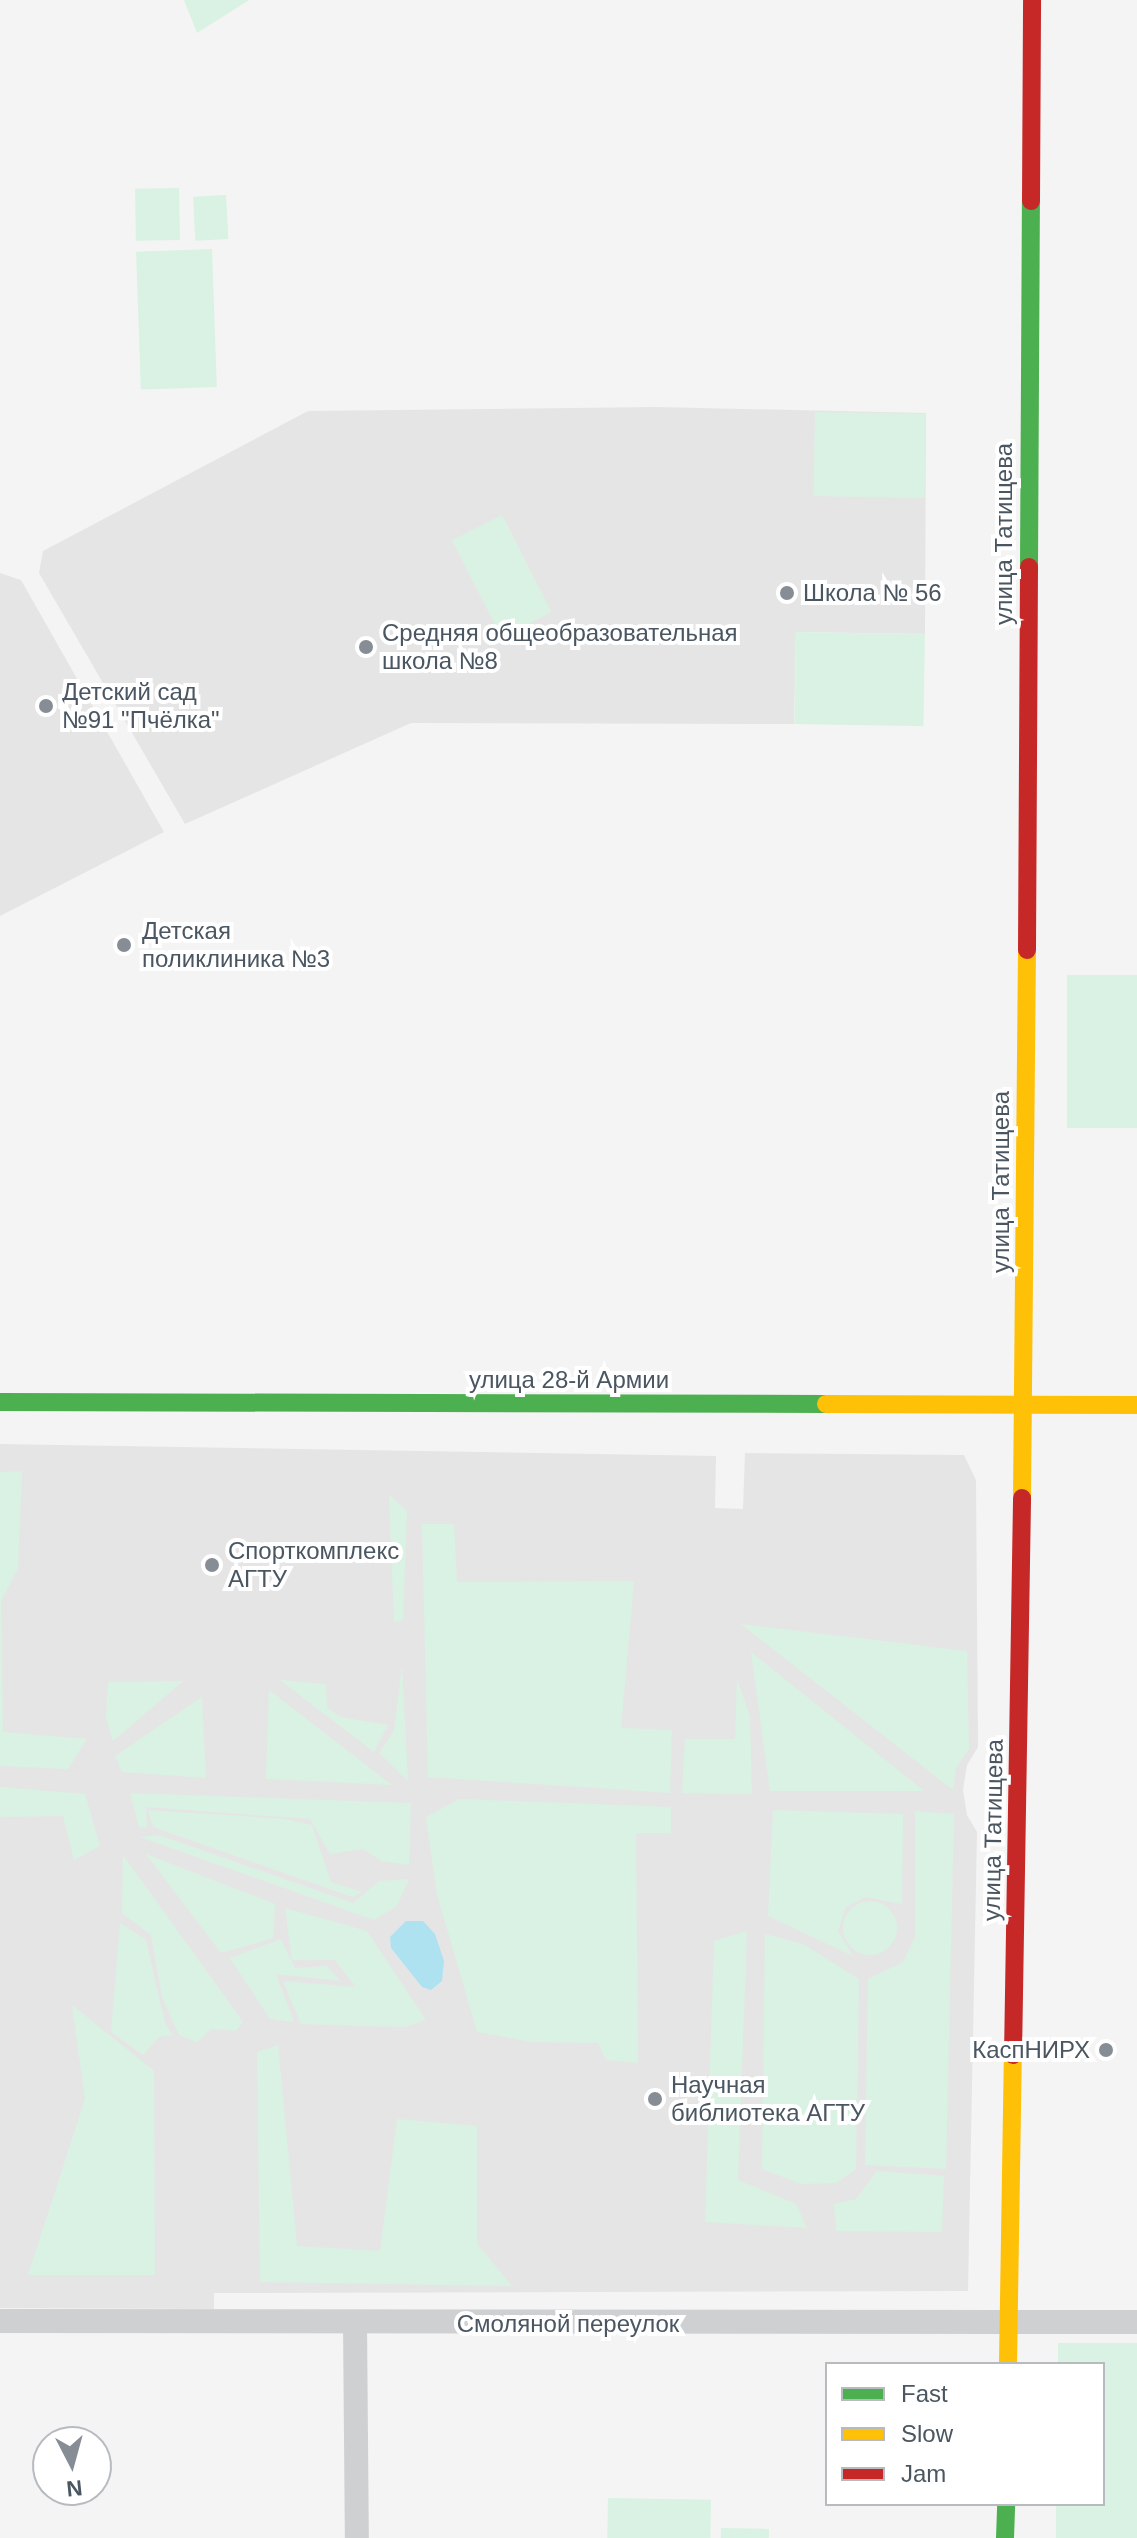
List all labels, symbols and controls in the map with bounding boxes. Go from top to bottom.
street label: улица Татищева [990,443,1018,625]
place label: Школа № 56 [803,579,942,607]
marker: Школа № 56 [778,584,796,602]
place label: Средняя общеобразовательная школа №8 [382,619,738,675]
marker: Средняя общеобразовательная школа №8 [357,638,375,656]
place label: Детский сад №91 "Пчёлка" [62,678,220,734]
marker: Детский сад №91 "Пчёлка" [37,697,55,715]
place label: Детская поликлиника №3 [142,917,330,973]
marker: Детская поликлиника №3 [113,934,135,956]
street label: улица Татищева [987,1091,1015,1273]
street label: улица 28-й Армии [469,1366,669,1394]
place label: Спорткомплекс АГТУ [228,1537,399,1593]
marker: Спорткомплекс АГТУ [203,1556,221,1574]
street label: улица Татищева [977,1739,1009,1921]
place label: КаспНИРХ [972,2036,1090,2064]
marker: КаспНИРХ [1097,2041,1115,2059]
place label: Научная библиотека АГТУ [671,2071,865,2127]
marker: Научная библиотека АГТУ [646,2090,664,2108]
street label: Смоляной переулок [457,2310,679,2338]
legend [825,2362,1105,2506]
text: Fast [901,2380,948,2407]
text: Slow [901,2420,953,2447]
north arrow [32,2426,112,2506]
text: Jam [901,2460,946,2487]
text: N [65,2475,84,2502]

